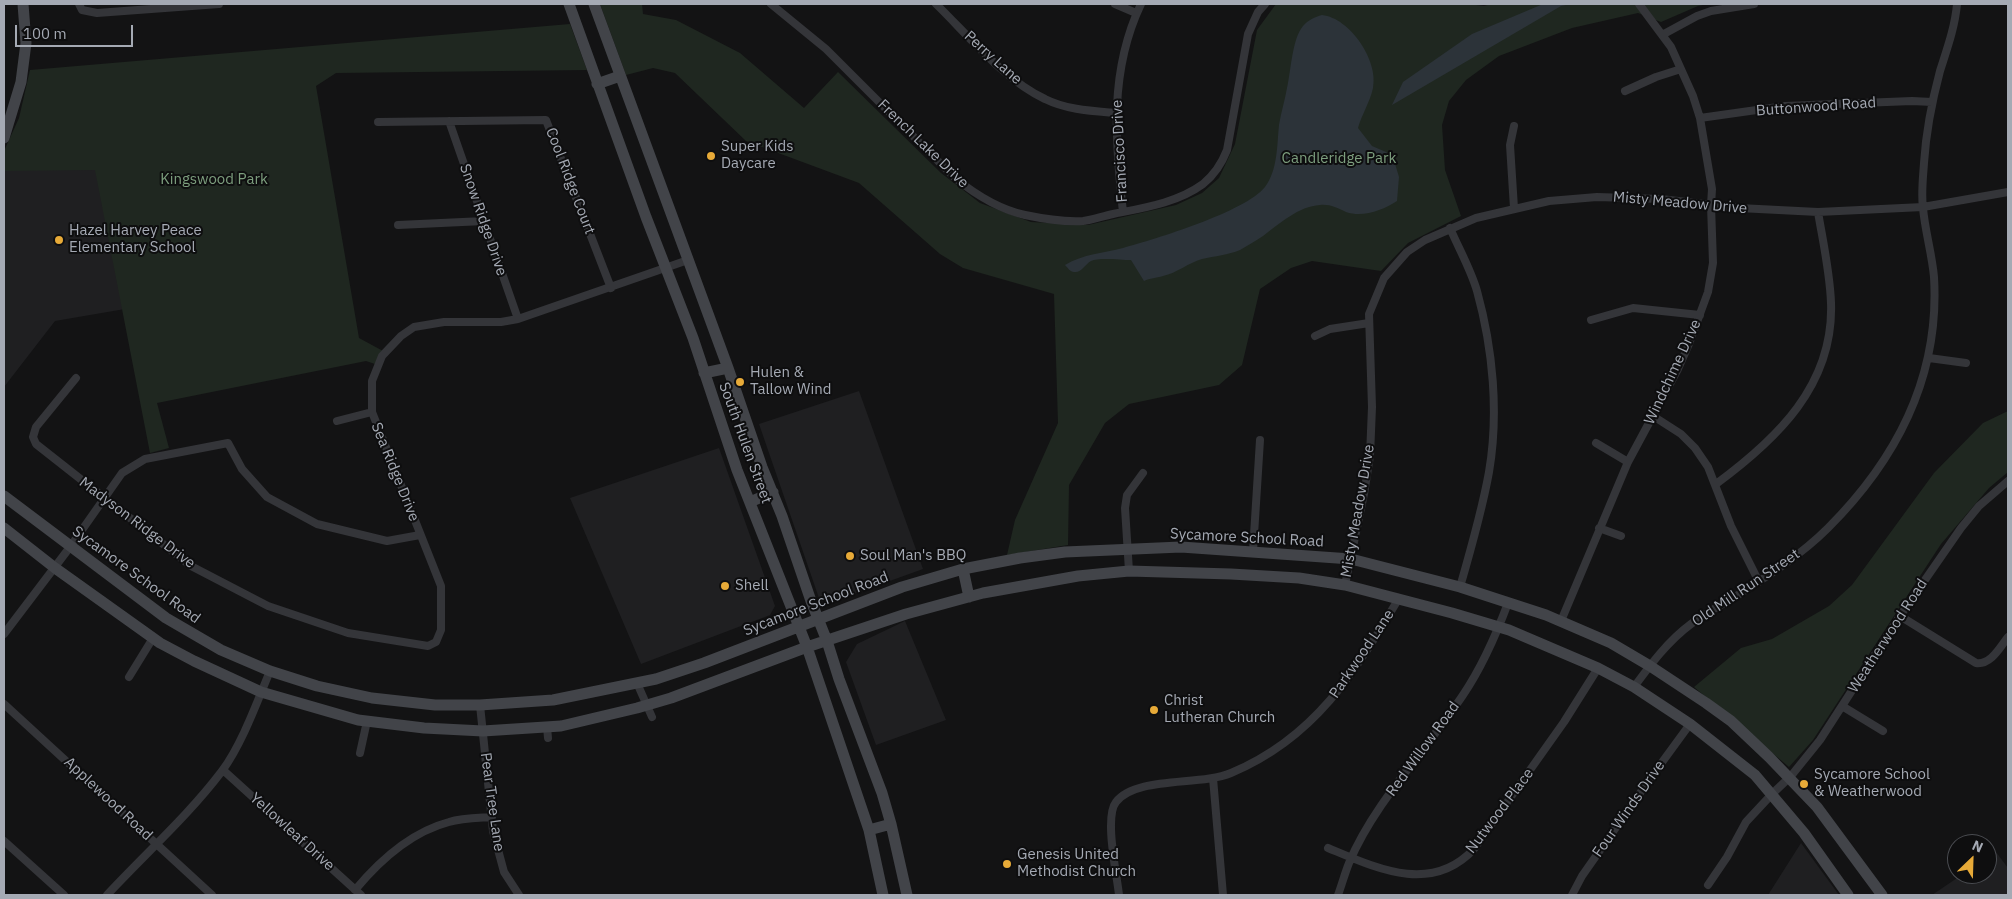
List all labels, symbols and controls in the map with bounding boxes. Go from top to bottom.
scale bar [18,15,135,47]
text: 100 m [23,24,67,43]
street label: Perry Lane [960,27,1026,89]
street label: Buttonwood Road [1755,94,1877,120]
street label: French Lake Drive [874,96,972,192]
street label: Francisco Drive [1108,99,1132,203]
street label: Cool Ridge Court [541,125,599,237]
place label: Super Kids Daycare [721,138,793,173]
marker: Super Kids Daycare [705,150,717,162]
park label: Candleridge Park [1282,150,1396,168]
street label: Snow Ridge Drive [455,162,511,278]
park label: Kingswood Park [160,171,268,189]
street label: Misty Meadow Drive [1612,188,1748,218]
place label: Hazel Harvey Peace Elementary School [69,222,202,257]
marker: Hazel Harvey Peace Elementary School [53,234,65,246]
street label: Windchime Drive [1641,317,1705,427]
place label: Hulen & Tallow Wind [750,364,831,399]
marker: Hulen & Tallow Wind [734,376,746,388]
street label: South Hulen Street [715,380,775,506]
street label: Sea Ridge Drive [367,420,423,524]
street label: Misty Meadow Drive [1337,443,1379,579]
street label: Madyson Ridge Drive [75,474,199,572]
street label: Sycamore School Road [68,522,204,628]
street label: Sycamore School Road [1170,525,1324,551]
street label: Old Mill Run Street [1689,545,1803,631]
place label: Soul Man's BBQ [860,547,966,565]
marker: Soul Man's BBQ [844,550,856,562]
street label: Sycamore School Road [741,568,891,640]
street label: Weatherwood Road [1845,576,1931,696]
place label: Shell [735,577,769,595]
marker: Shell [719,580,731,592]
street label: Parkwood Lane [1326,606,1398,702]
place label: Christ Lutheran Church [1164,692,1275,727]
street label: Red Willow Road [1383,698,1463,800]
marker: Christ Lutheran Church [1148,704,1160,716]
street label: Pear Tree Lane [476,751,508,853]
street label: Applewood Road [60,753,156,845]
street label: Four Winds Drive [1589,757,1669,861]
street label: Nutwood Place [1462,765,1538,857]
place label: Sycamore School & Weatherwood [1814,766,1930,801]
marker: Sycamore School & Weatherwood [1798,778,1810,790]
street label: Yellowleaf Drive [246,789,338,875]
north arrow [1947,834,1997,884]
text: N [1969,836,1986,856]
place label: Genesis United Methodist Church [1017,846,1136,881]
marker: Genesis United Methodist Church [1001,858,1013,870]

